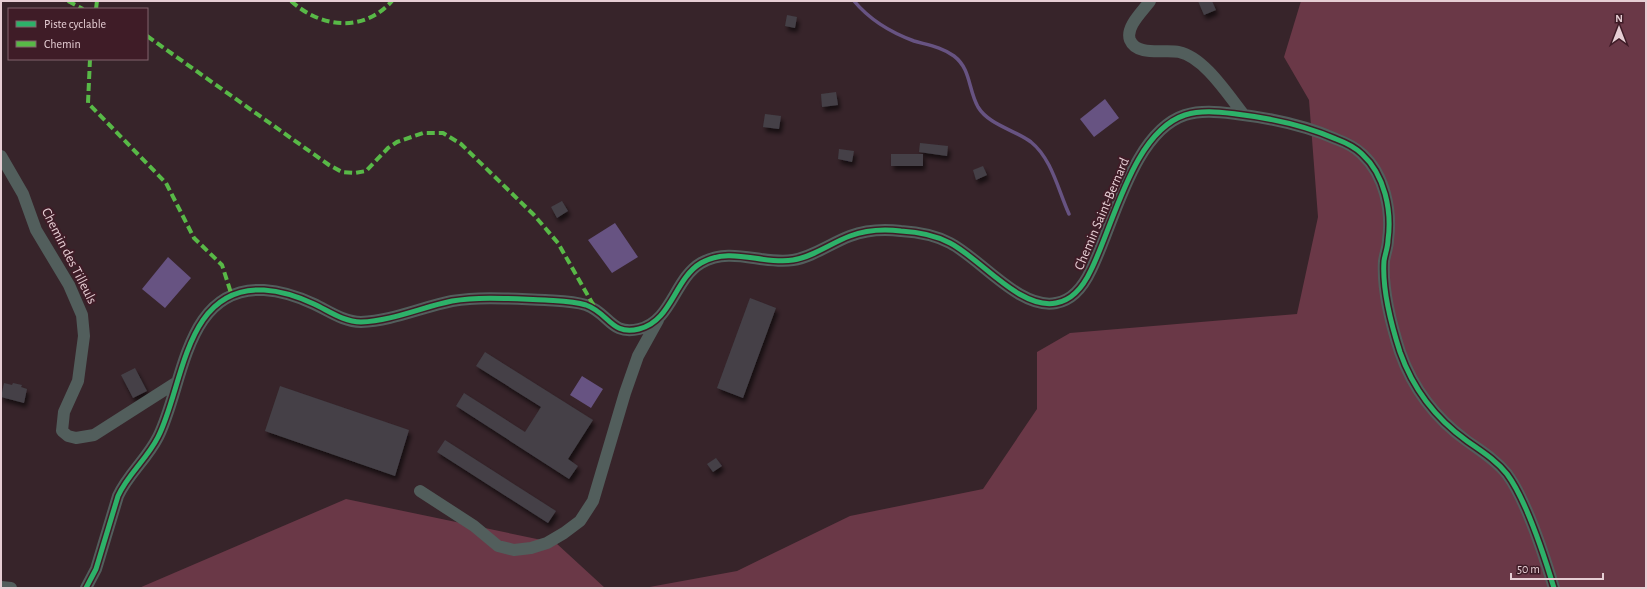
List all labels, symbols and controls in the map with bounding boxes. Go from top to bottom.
legend [8,8,148,60]
north arrow [1599,8,1639,48]
text: N [1615,13,1623,24]
text: Piste cyclable [44,18,106,31]
text: Chemin [44,38,81,50]
street label: Chemin Saint-Bernard [1072,156,1132,272]
street label: Chemin des Tilleuls [39,206,99,306]
scale bar [1511,555,1603,581]
text: 50 m [1517,563,1540,575]

